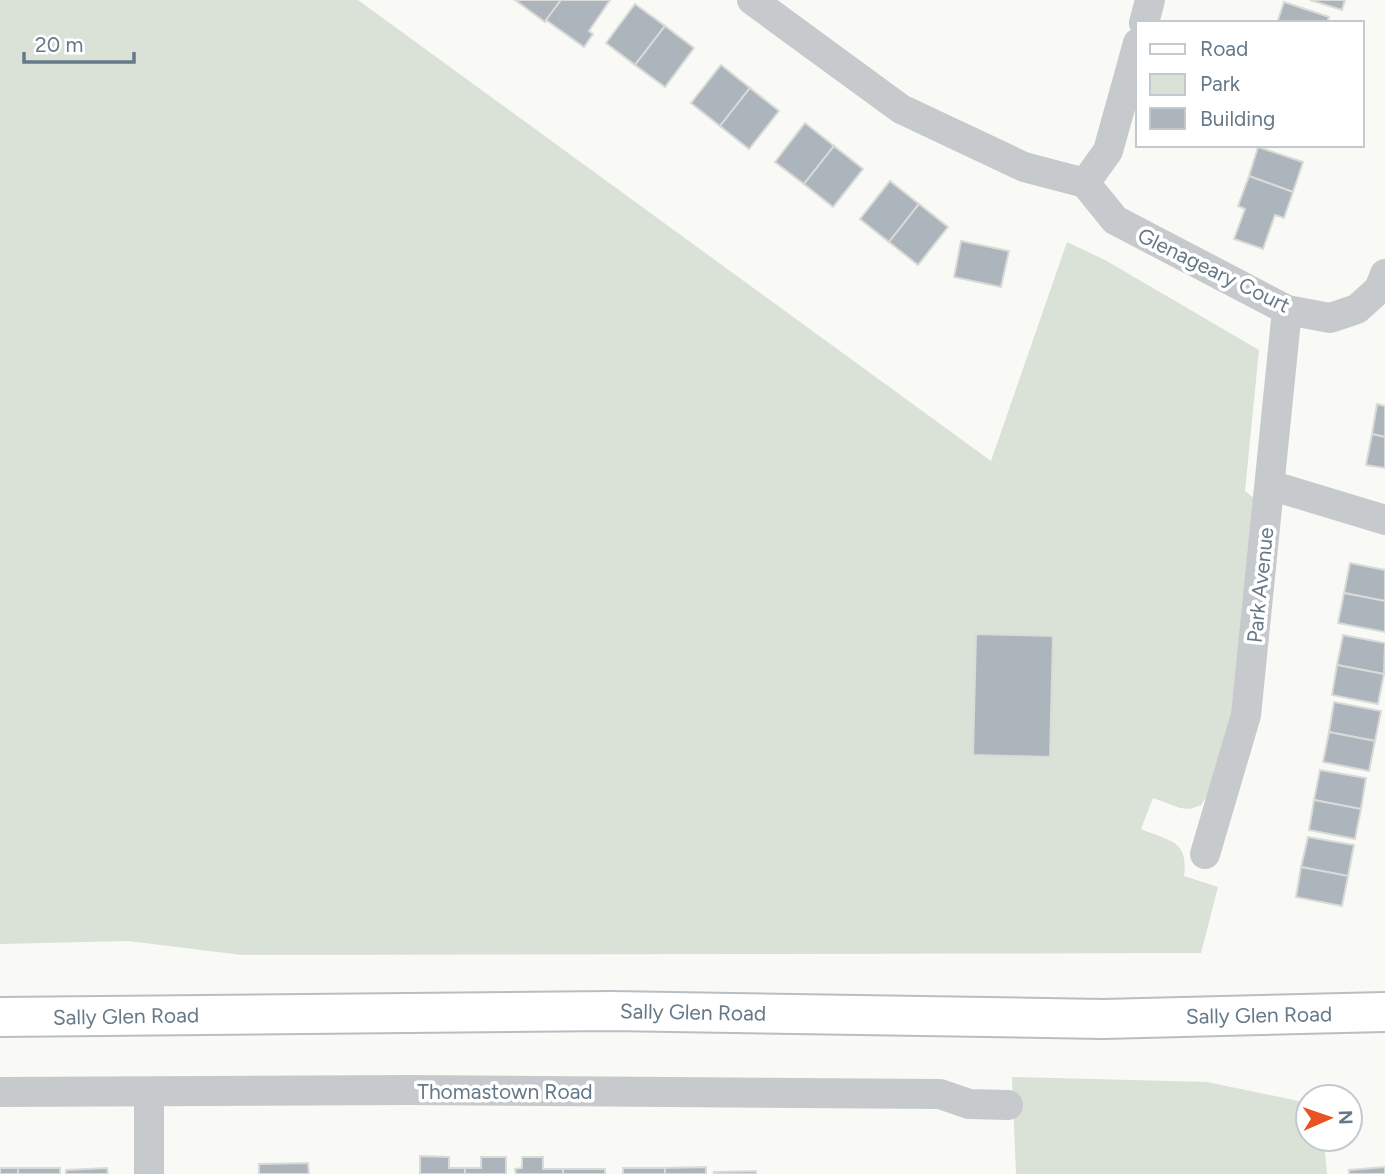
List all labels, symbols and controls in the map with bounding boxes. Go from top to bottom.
scale bar [24,21,135,65]
legend [1136,21,1364,147]
text: 20 m [35,32,83,57]
text: Road [1200,36,1248,61]
text: Park [1200,71,1241,96]
text: Building [1200,106,1275,131]
street label: Glenageary Court [1134,222,1294,318]
street label: Park Avenue [1241,526,1279,644]
street label: Sally Glen Road [620,998,766,1026]
street label: Sally Glen Road [1186,1001,1332,1029]
street label: Sally Glen Road [53,1002,199,1030]
street label: Thomastown Road [417,1079,593,1104]
north arrow [1294,1083,1364,1153]
text: N [1334,1110,1357,1125]

